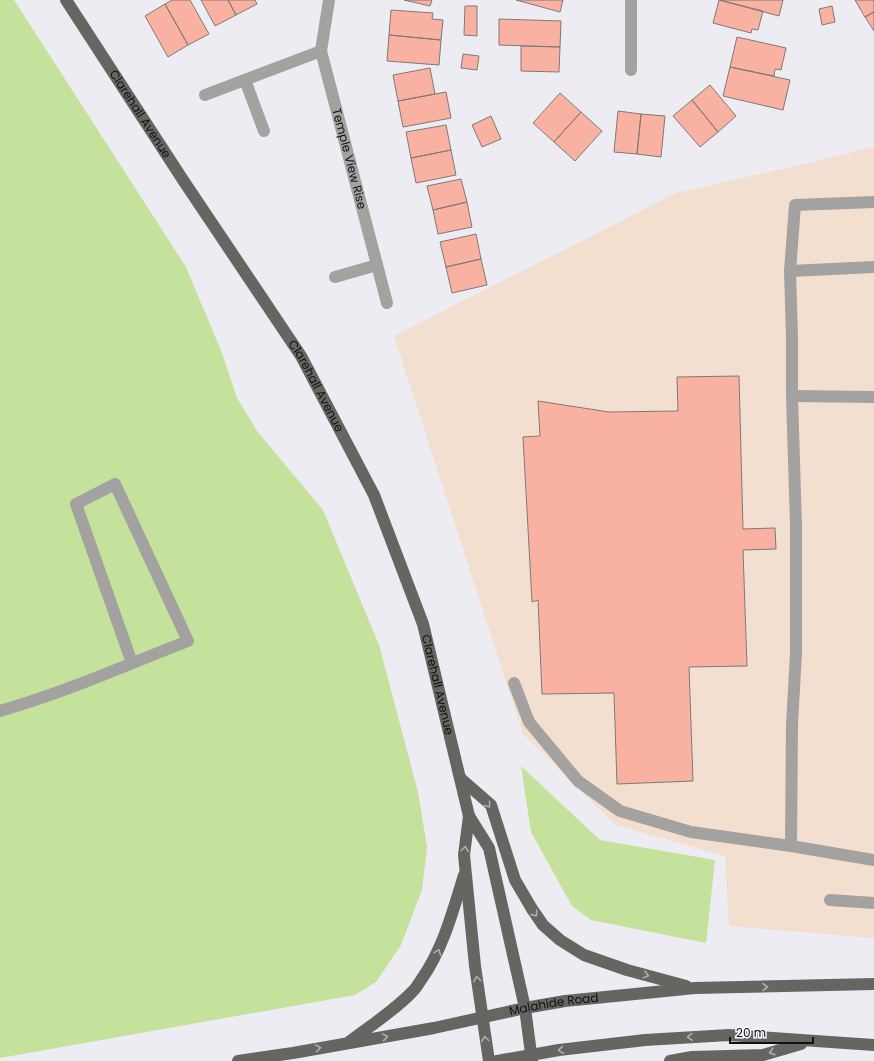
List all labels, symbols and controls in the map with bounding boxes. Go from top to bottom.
street label: Clarehall Avenue [106,66,176,161]
street label: Temple View Rise [328,106,371,211]
street label: Clarehall Avenue [284,336,348,435]
street label: Clarehall Avenue [418,633,458,736]
one-way arrow [483,800,490,807]
one-way arrow [460,846,469,852]
one-way arrow [530,909,537,916]
one-way arrow [433,948,441,955]
one-way arrow [642,970,649,979]
one-way arrow [473,975,482,982]
one-way arrow [762,982,768,991]
street label: Malahide Road [507,989,599,1019]
scale bar [730,1019,813,1045]
text: 20 m [736,1024,766,1041]
one-way arrow [382,1033,388,1041]
one-way arrow [687,1033,693,1042]
one-way arrow [481,1036,490,1042]
one-way arrow [315,1045,321,1053]
one-way arrow [558,1045,564,1054]
one-way arrow [769,1047,776,1056]

